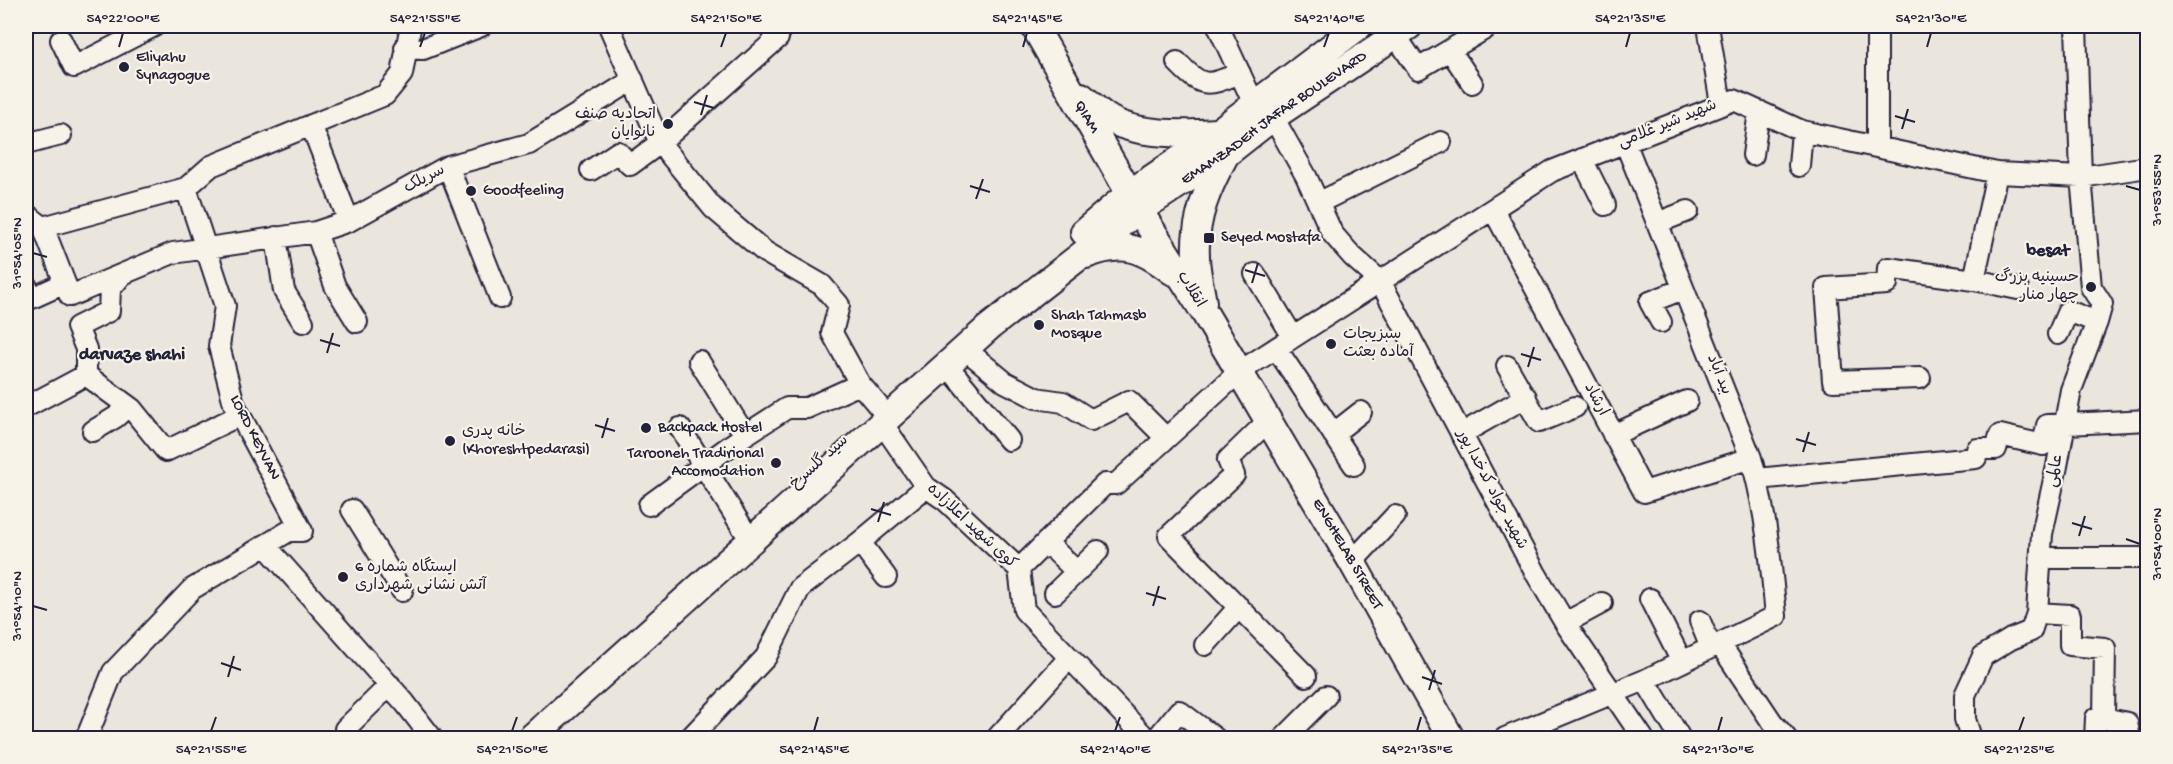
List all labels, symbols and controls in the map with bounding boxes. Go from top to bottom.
text: 54°22'00"E [87,10,160,28]
text: 54°21'55"E [390,10,461,28]
text: 54°21'50"E [691,10,762,28]
text: 54°21'45"E [992,10,1062,28]
text: 54°21'40"E [1294,10,1365,28]
text: 54°21'35"E [1595,10,1666,28]
text: 54°21'30"E [1896,10,1967,28]
street label: EMAMZADEH JAFAR BOULEVARD [1178,47,1371,190]
place label: Eliyahu Synagogue [136,49,211,86]
marker: Eliyahu Synagogue [117,60,131,74]
street label: QIAM [1069,97,1103,138]
street label: شهید شیر غلامی [1616,97,1720,153]
place label: اتحادیه صنف نانوایان [575,106,656,143]
marker: اتحادیه صنف نانوایان [661,117,675,131]
text: 31°53'55"N [2149,154,2167,227]
street label: سریلک [401,161,449,199]
place label: Goodfeeling [483,182,564,201]
marker: Goodfeeling [464,184,478,198]
text: 31°54'05"N [9,217,27,290]
place label: Seyed Mostafa [1221,229,1322,248]
marker: Seyed Mostafa [1202,231,1216,245]
district label: besat [2026,241,2071,262]
place label: حسینیه بزرگ چهار منار [1995,267,2079,306]
street label: انقلاب [1171,268,1209,312]
marker: حسینیه بزرگ چهار منار [2084,280,2098,294]
place label: Shah Tahmasb Mosque [1051,307,1147,344]
marker: Shah Tahmasb Mosque [1032,318,1046,332]
place label: سبزیجات آماده بعثت [1343,326,1414,363]
marker: سبزیجات آماده بعثت [1324,337,1338,351]
district label: darvaze shahi [79,345,185,366]
street label: بید آباد [1701,352,1736,398]
street label: ارشاد [1579,380,1611,420]
street label: LORD KEYVAN [224,392,284,484]
place label: Backpack Hostel [657,419,762,438]
marker: Backpack Hostel [639,421,653,435]
place label: خانه پدری (Khoreshtpedarasi) [462,423,590,460]
street label: شهید جواد کدخدا پور [1450,425,1531,553]
street label: سید گلسرخ [785,430,853,494]
marker: خانه پدری (Khoreshtpedarasi) [443,434,457,448]
place label: Tarooneh Tradirional Accomodation [626,445,764,482]
street label: عالمی [2043,453,2069,489]
marker: Tarooneh Tradirional Accomodation [769,456,783,470]
street label: کوی شهید اعلازاده [922,480,1020,574]
street label: ENGHELAB STREET [1307,495,1387,614]
text: 31°54'00"N [2149,508,2167,581]
place label: ایستگاه شماره 6 آتش نشانی شهرداری [355,556,487,596]
marker: ایستگاه شماره 6 آتش نشانی شهرداری [336,570,350,584]
text: 31°54'10"N [9,571,27,642]
text: 54°21'55"E [176,741,247,759]
text: 54°21'50"E [477,741,548,759]
text: 54°21'45"E [779,741,849,759]
text: 54°21'40"E [1080,741,1151,759]
text: 54°21'35"E [1382,741,1453,759]
text: 54°21'30"E [1683,741,1754,759]
text: 54°21'25"E [1984,741,2055,759]

